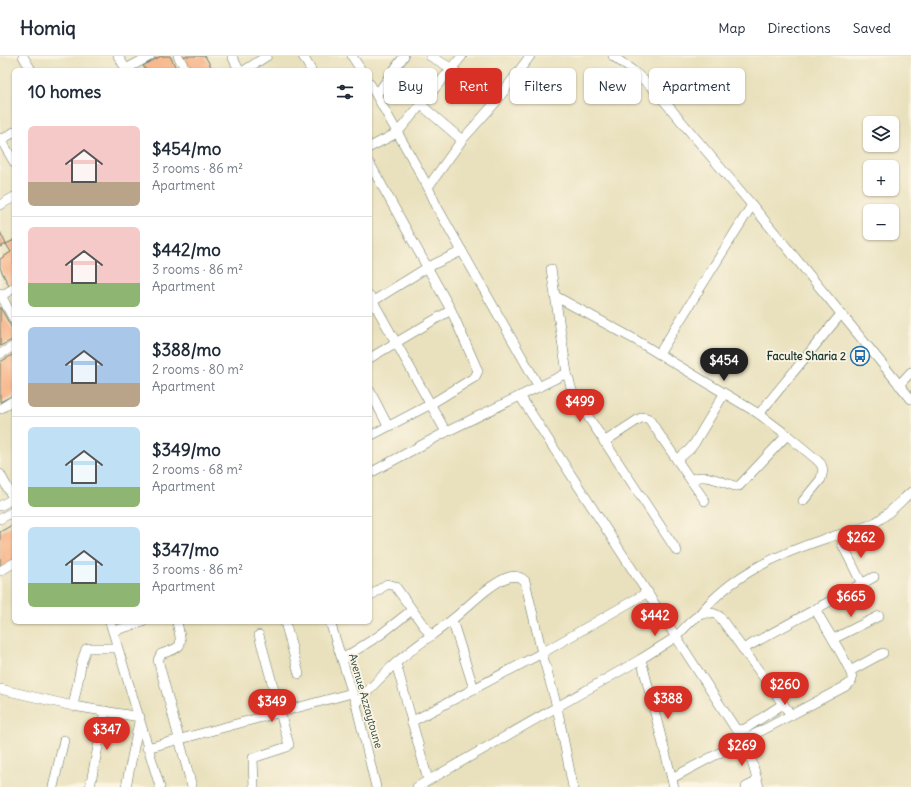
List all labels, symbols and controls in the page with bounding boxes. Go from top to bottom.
text: Homiq [20,16,76,40]
text: Map [718,19,745,37]
text: Directions [767,19,831,37]
text: Saved [853,19,891,37]
chip: Buy [384,68,437,104]
chip: Rent [445,68,502,104]
chip: Filters [510,68,576,104]
chip: New [584,68,641,104]
chip: Apartment [649,68,745,104]
text: 10 homes [28,81,101,103]
icon: filters [334,81,356,103]
map controls [863,116,899,240]
button: layers [863,116,899,152]
text: $454/mo [152,138,221,160]
icon: home [60,142,108,190]
text: 3 rooms · 86 m² [152,160,243,177]
button: + [863,160,899,196]
text: Apartment [152,177,215,194]
button: − [863,204,899,240]
text: $442/mo [152,239,221,261]
icon: home [60,243,108,291]
text: 3 rooms · 86 m² [152,261,243,278]
text: Apartment [152,278,215,295]
text: $388/mo [152,339,221,361]
icon: home [60,343,108,391]
bus stop icon: Faculte Sharia 2 [849,345,871,367]
pin: $454 [700,348,748,382]
place label: Faculte Sharia 2 [767,349,846,363]
text: $454 [709,352,739,369]
text: 2 rooms · 80 m² [152,361,244,378]
text: Apartment [152,378,215,395]
pin: $499 [556,389,604,423]
text: $499 [565,393,595,410]
text: $349/mo [152,439,221,461]
icon: home [60,443,108,491]
text: 2 rooms · 68 m² [152,461,243,478]
text: Apartment [152,478,215,495]
pin: $262 [837,525,885,559]
text: $262 [847,529,875,546]
text: $347/mo [152,539,219,561]
icon: home [60,543,108,591]
text: 3 rooms · 86 m² [152,561,243,578]
text: Apartment [152,578,215,595]
pin: $665 [827,584,875,618]
text: $665 [836,588,866,605]
pin: $442 [631,603,679,637]
text: $442 [640,607,670,624]
street label: Avenue Azzaytoune [346,652,386,750]
pin: $260 [761,672,809,706]
text: $260 [770,676,800,693]
pin: $388 [644,686,692,720]
pin: $349 [248,689,296,723]
text: $388 [653,690,683,707]
text: $349 [257,693,287,710]
pin: $347 [83,717,131,751]
text: $347 [93,721,121,738]
pin: $269 [718,733,766,767]
text: $269 [727,737,757,754]

